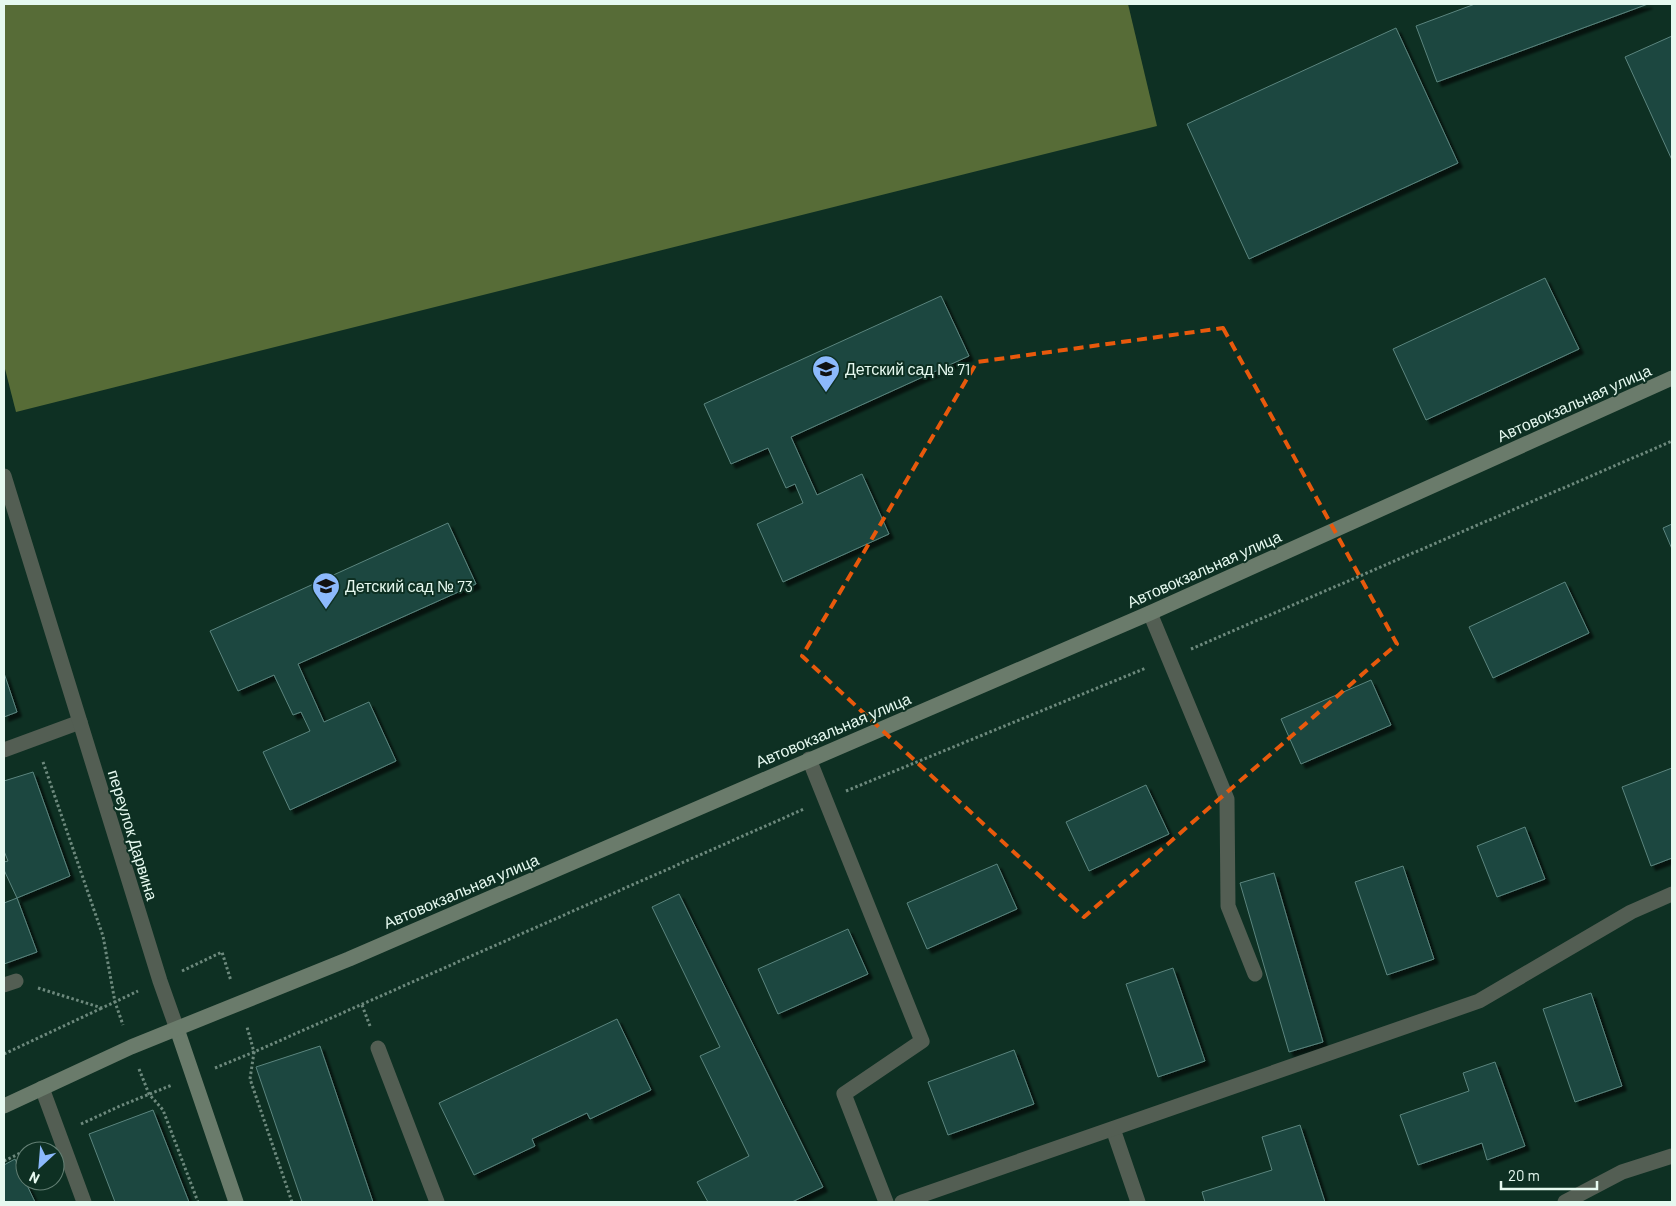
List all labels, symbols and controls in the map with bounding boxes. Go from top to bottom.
school or university icon: Детский сад № 71 [811,354,841,393]
place label: Детский сад № 71 [845,359,970,378]
street label: Автовокзальная улица [1494,360,1654,445]
street label: Автовокзальная улица [1124,526,1284,611]
school or university icon: Детский сад № 73 [311,571,341,610]
place label: Детский сад № 73 [345,576,473,595]
street label: Автовокзальная улица [752,688,913,771]
street label: переулок Дарвина [105,767,162,902]
street label: Автовокзальная улица [380,849,541,932]
north arrow [15,1141,65,1191]
scale bar [1501,1158,1597,1190]
text: 20 m [1508,1166,1540,1184]
text: N [26,1168,42,1188]

